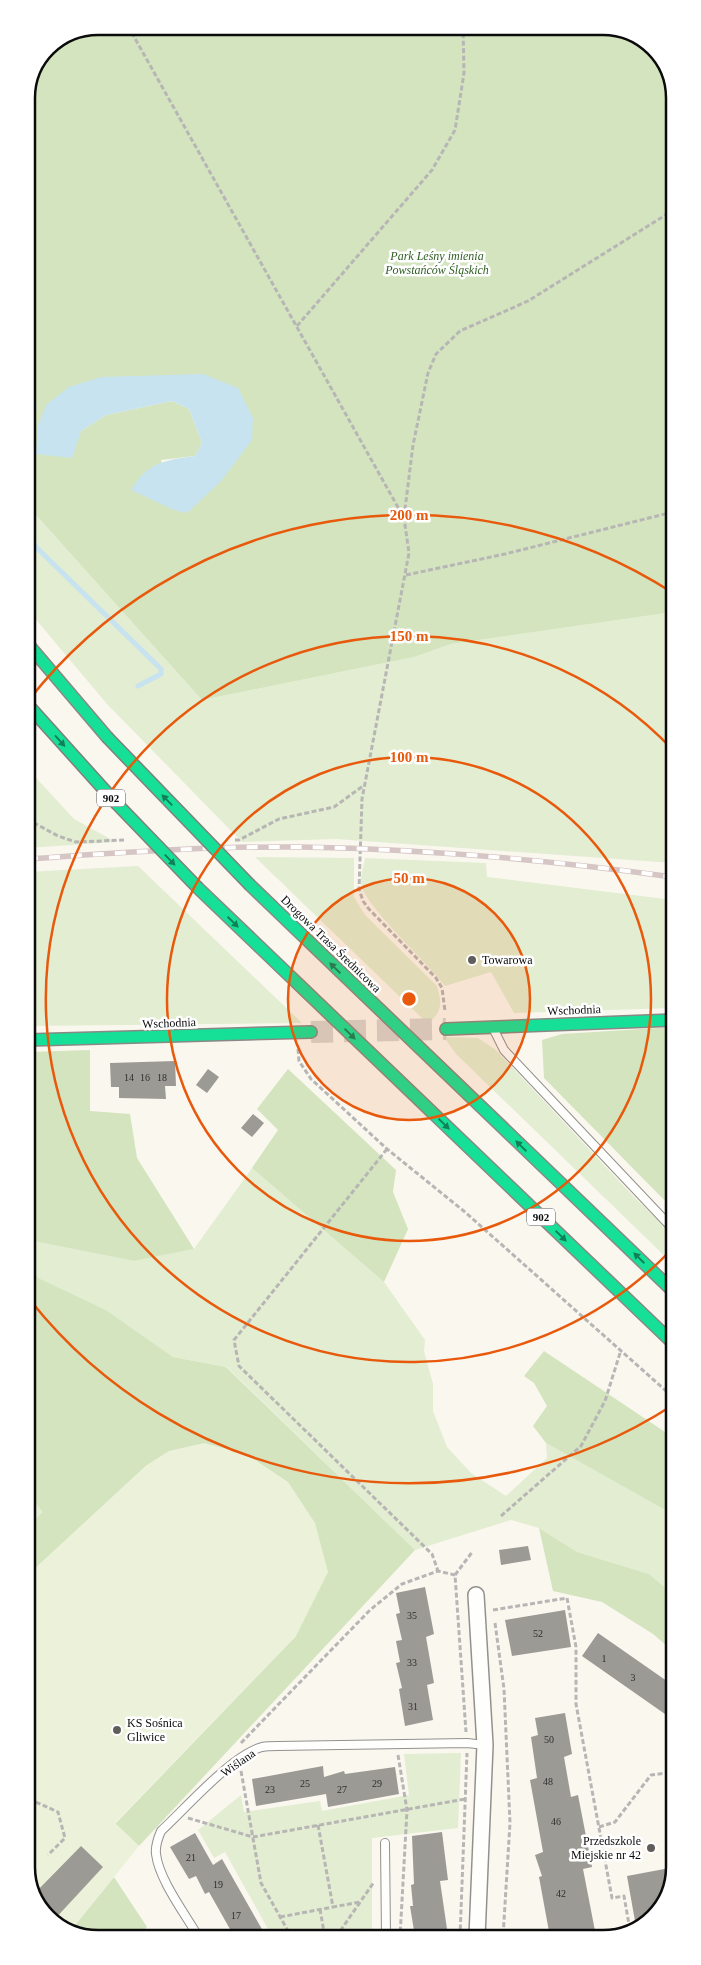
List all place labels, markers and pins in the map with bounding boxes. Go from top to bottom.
place label: Towarowa [482,953,533,967]
marker: Towarowa [466,954,478,966]
centre of rings [400,990,418,1008]
place label: KS Sośnica Gliwice [127,1716,183,1744]
marker: KS Sośnica Gliwice [111,1724,123,1736]
place label: Przedszkole Miejskie nr 42 [571,1834,641,1862]
marker: Przedszkole Miejskie nr 42 [645,1842,657,1854]

